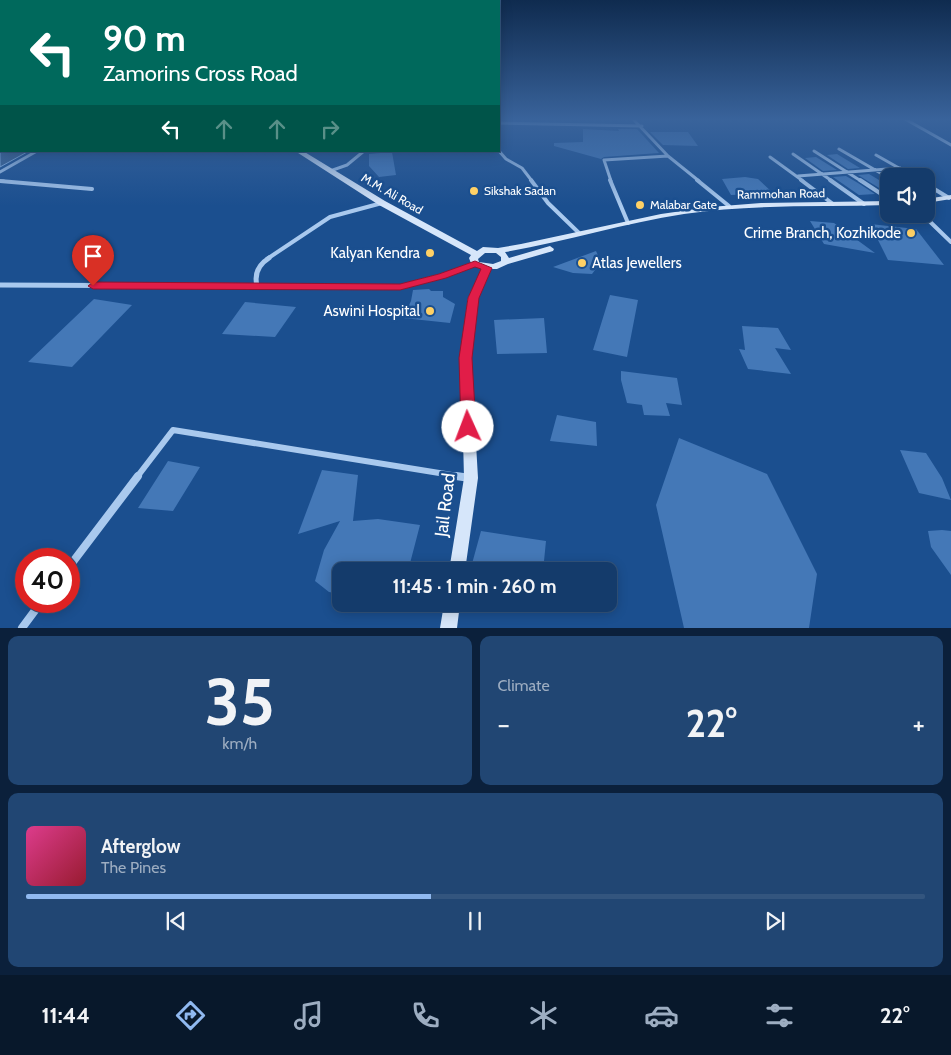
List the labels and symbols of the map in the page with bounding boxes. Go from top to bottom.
street label: M.M. Ali Road [359,170,426,217]
place label: Sikshak Sadan [484,183,556,198]
marker: Sikshak Sadan [468,185,480,197]
street label: Rammohan Road [737,185,825,202]
place label: Malabar Gate [650,197,717,212]
marker: Malabar Gate [634,199,646,211]
place label: Crime Branch, Kozhikode [744,224,901,242]
marker: Crime Branch, Kozhikode [905,227,917,239]
pin [72,235,114,286]
place label: Kalyan Kendra [330,244,421,262]
marker: Kalyan Kendra [424,247,436,259]
place label: Atlas Jewellers [592,254,682,272]
marker: Atlas Jewellers [576,257,588,269]
place label: Aswini Hospital [323,302,420,320]
marker: Aswini Hospital [424,305,436,317]
position arrow [441,400,493,452]
street label: Jail Road [430,472,460,539]
speed limit sign: 40 [15,548,80,613]

